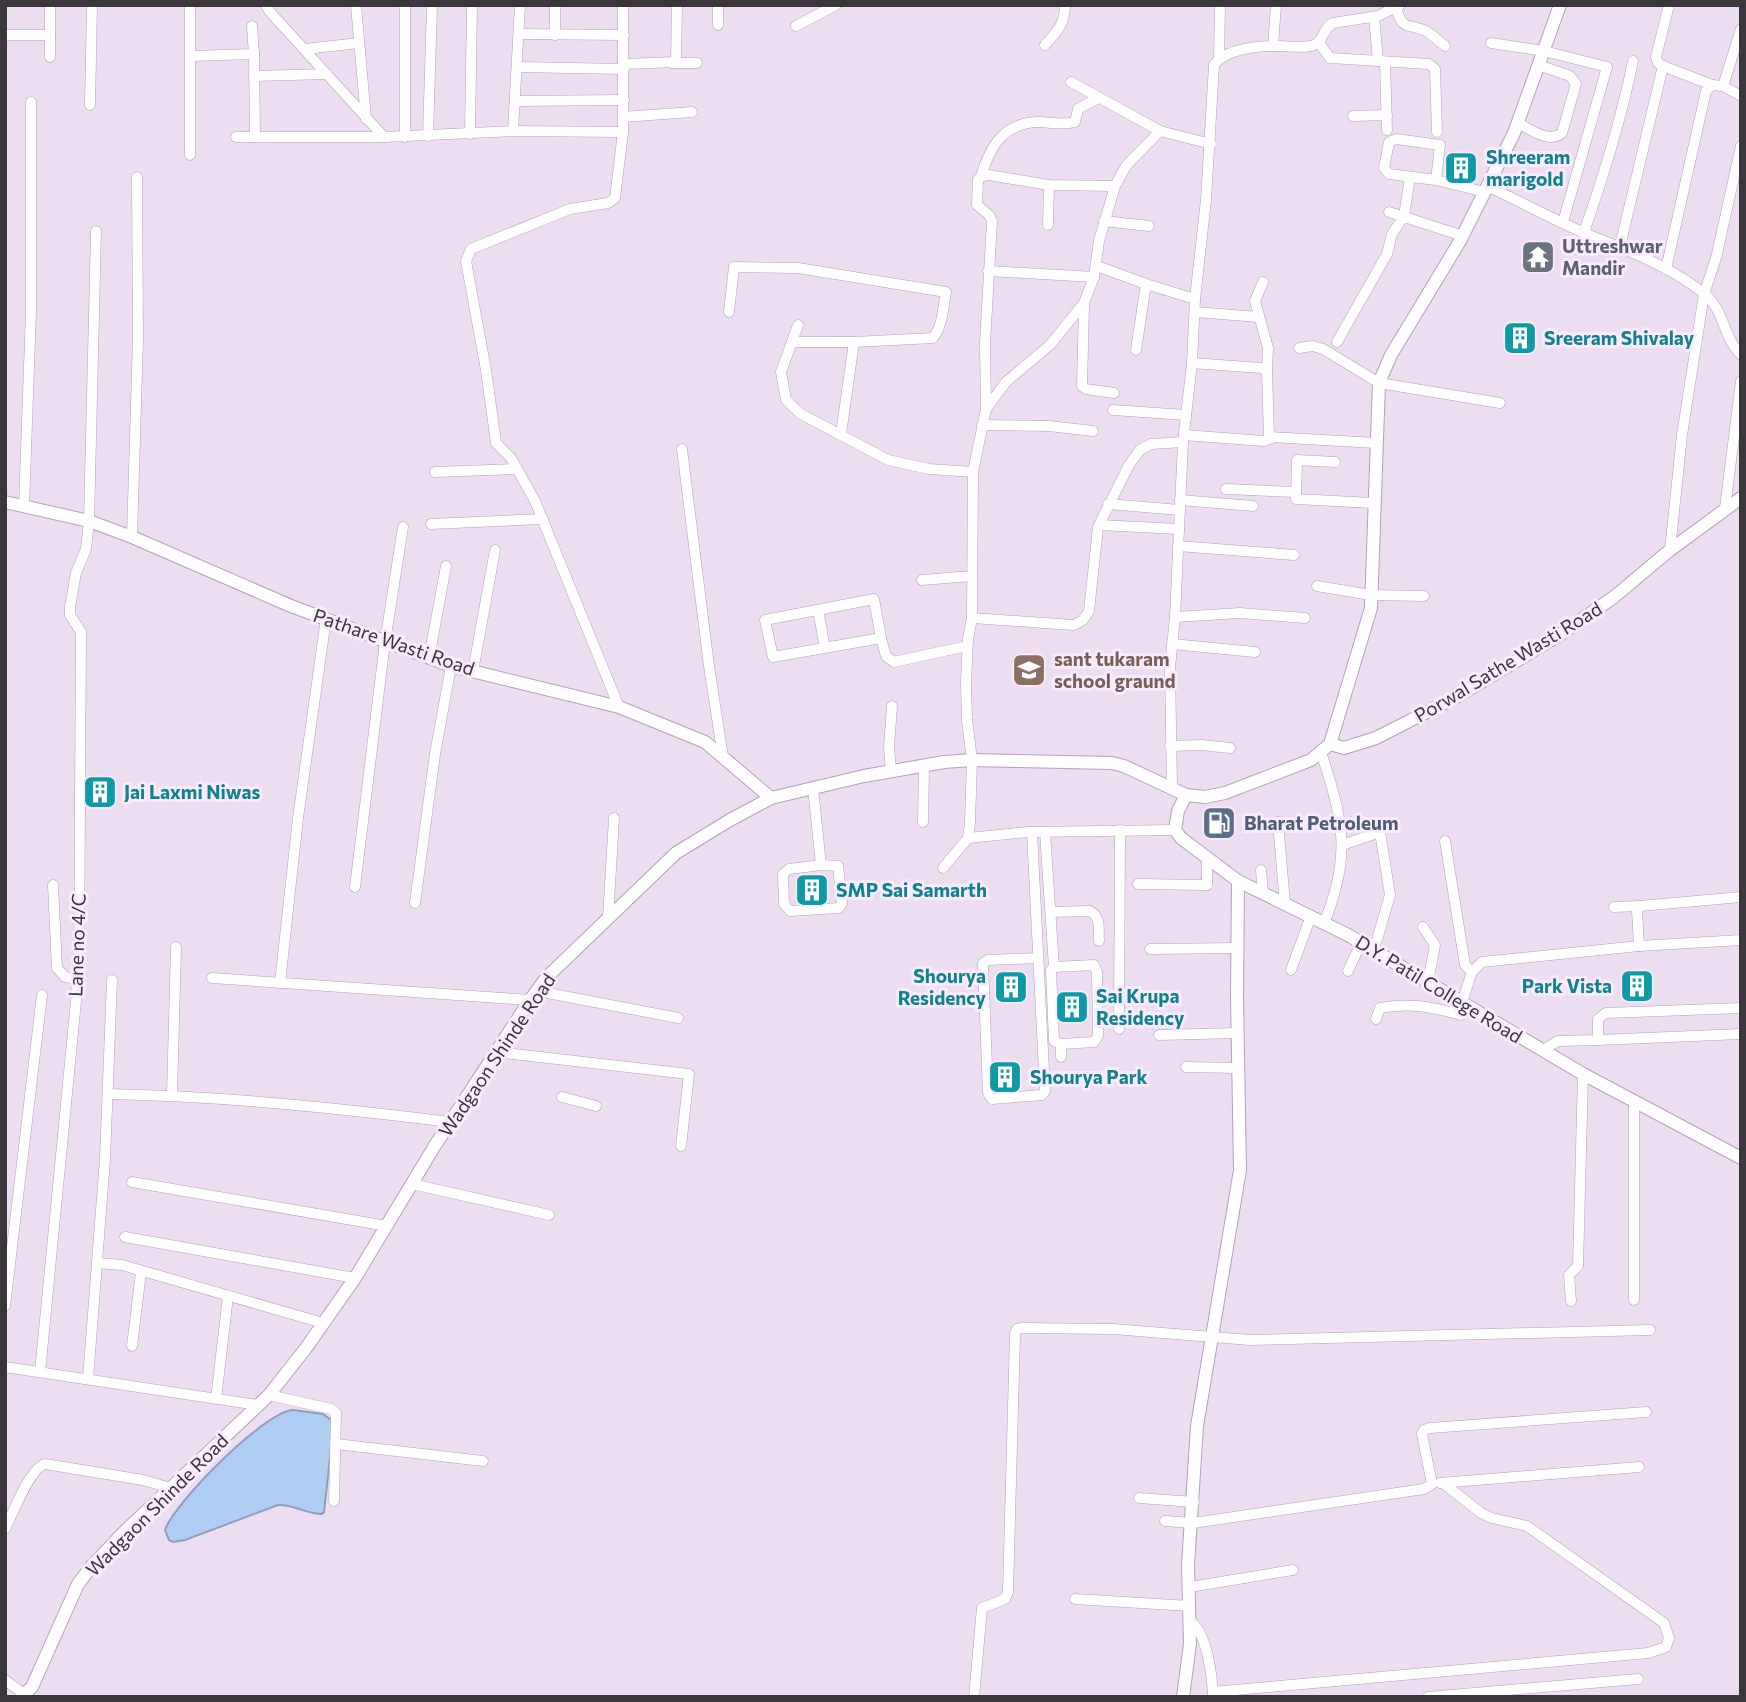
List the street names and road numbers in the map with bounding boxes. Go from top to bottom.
street label: Porwal Sathe Wasti Road [1410,596,1606,727]
street label: Pathare Wasti Road [311,603,478,680]
street label: Lane no 4/C [63,893,90,997]
street label: D.Y. Patil College Road [1352,930,1527,1047]
street label: Wadgaon Shinde Road [433,969,560,1141]
street label: Wadgaon Shinde Road [81,1429,233,1581]

